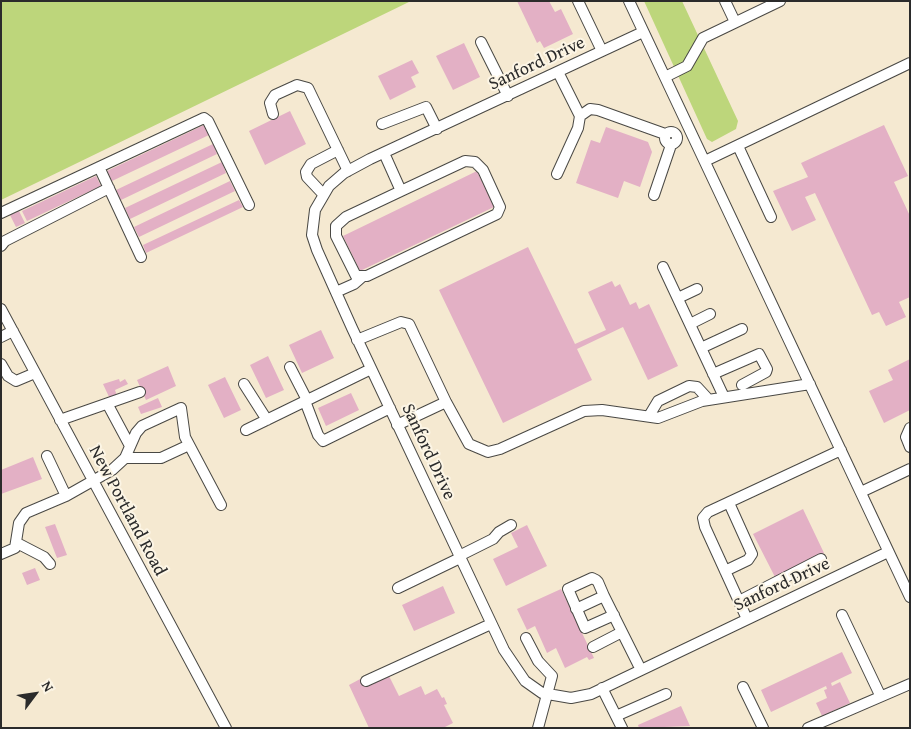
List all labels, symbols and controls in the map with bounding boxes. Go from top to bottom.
street label: Sanford Drive [486,32,588,96]
street label: Sanford Drive [396,401,460,503]
street label: New Portland Road [84,442,170,580]
street label: Sanford Drive [731,553,833,617]
north arrow [10,669,60,719]
text: N [37,677,59,695]

